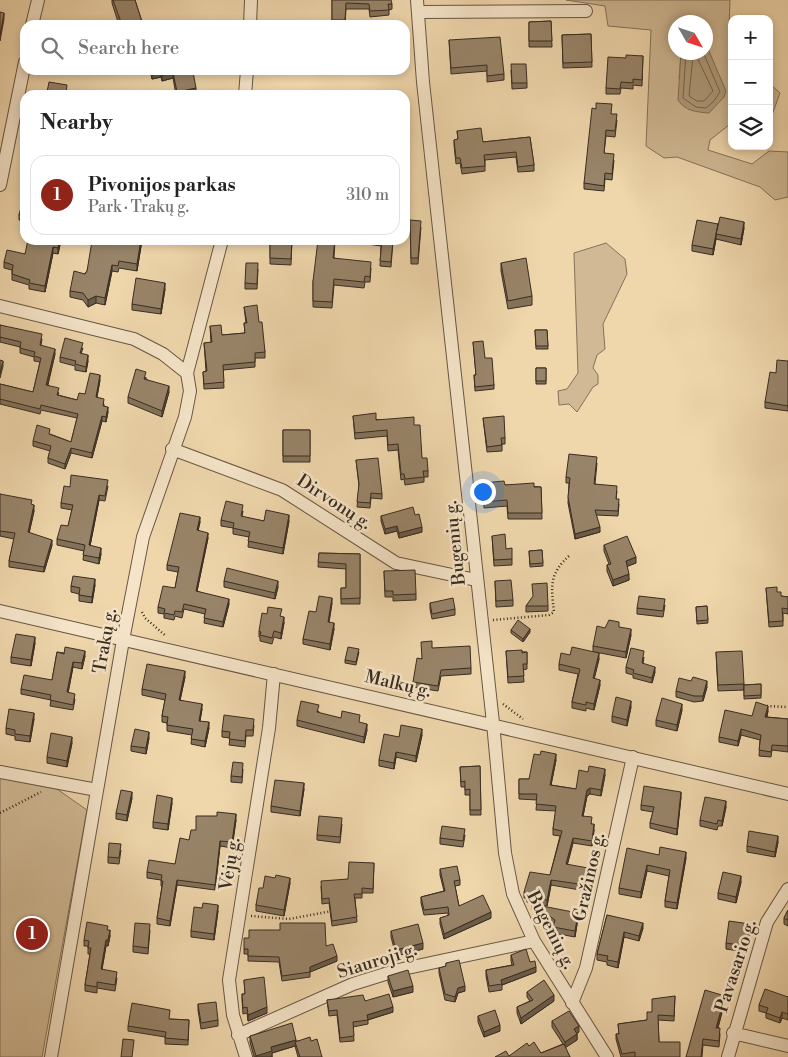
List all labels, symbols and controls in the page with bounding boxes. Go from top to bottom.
north arrow [668,15,713,60]
map controls [728,15,773,150]
button: + [728,15,773,60]
search box [20,20,410,75]
icon: search [38,34,66,62]
text: Search here [78,36,179,60]
button: − [728,60,773,105]
button: layers [728,105,773,150]
text: Nearby [40,110,113,136]
text: Pivonijos parkas [88,173,236,197]
text: 1 [53,185,61,205]
text: 310 m [346,185,389,205]
text: Park · Trakų g. [88,197,189,217]
street label: Dirvonų g. [292,469,376,535]
your location [470,479,496,505]
street label: Bugenių g. [439,500,471,587]
street label: Trakų g. [88,607,122,675]
street label: Malkų g. [363,665,433,703]
street label: Gražinos g. [568,830,610,924]
street label: Vėjų g. [214,836,246,893]
street label: Bugenių g. [521,886,581,973]
pin: 1 [16,915,48,953]
street label: Pavasario g. [710,917,762,1015]
street label: Siauroji g. [334,938,420,984]

